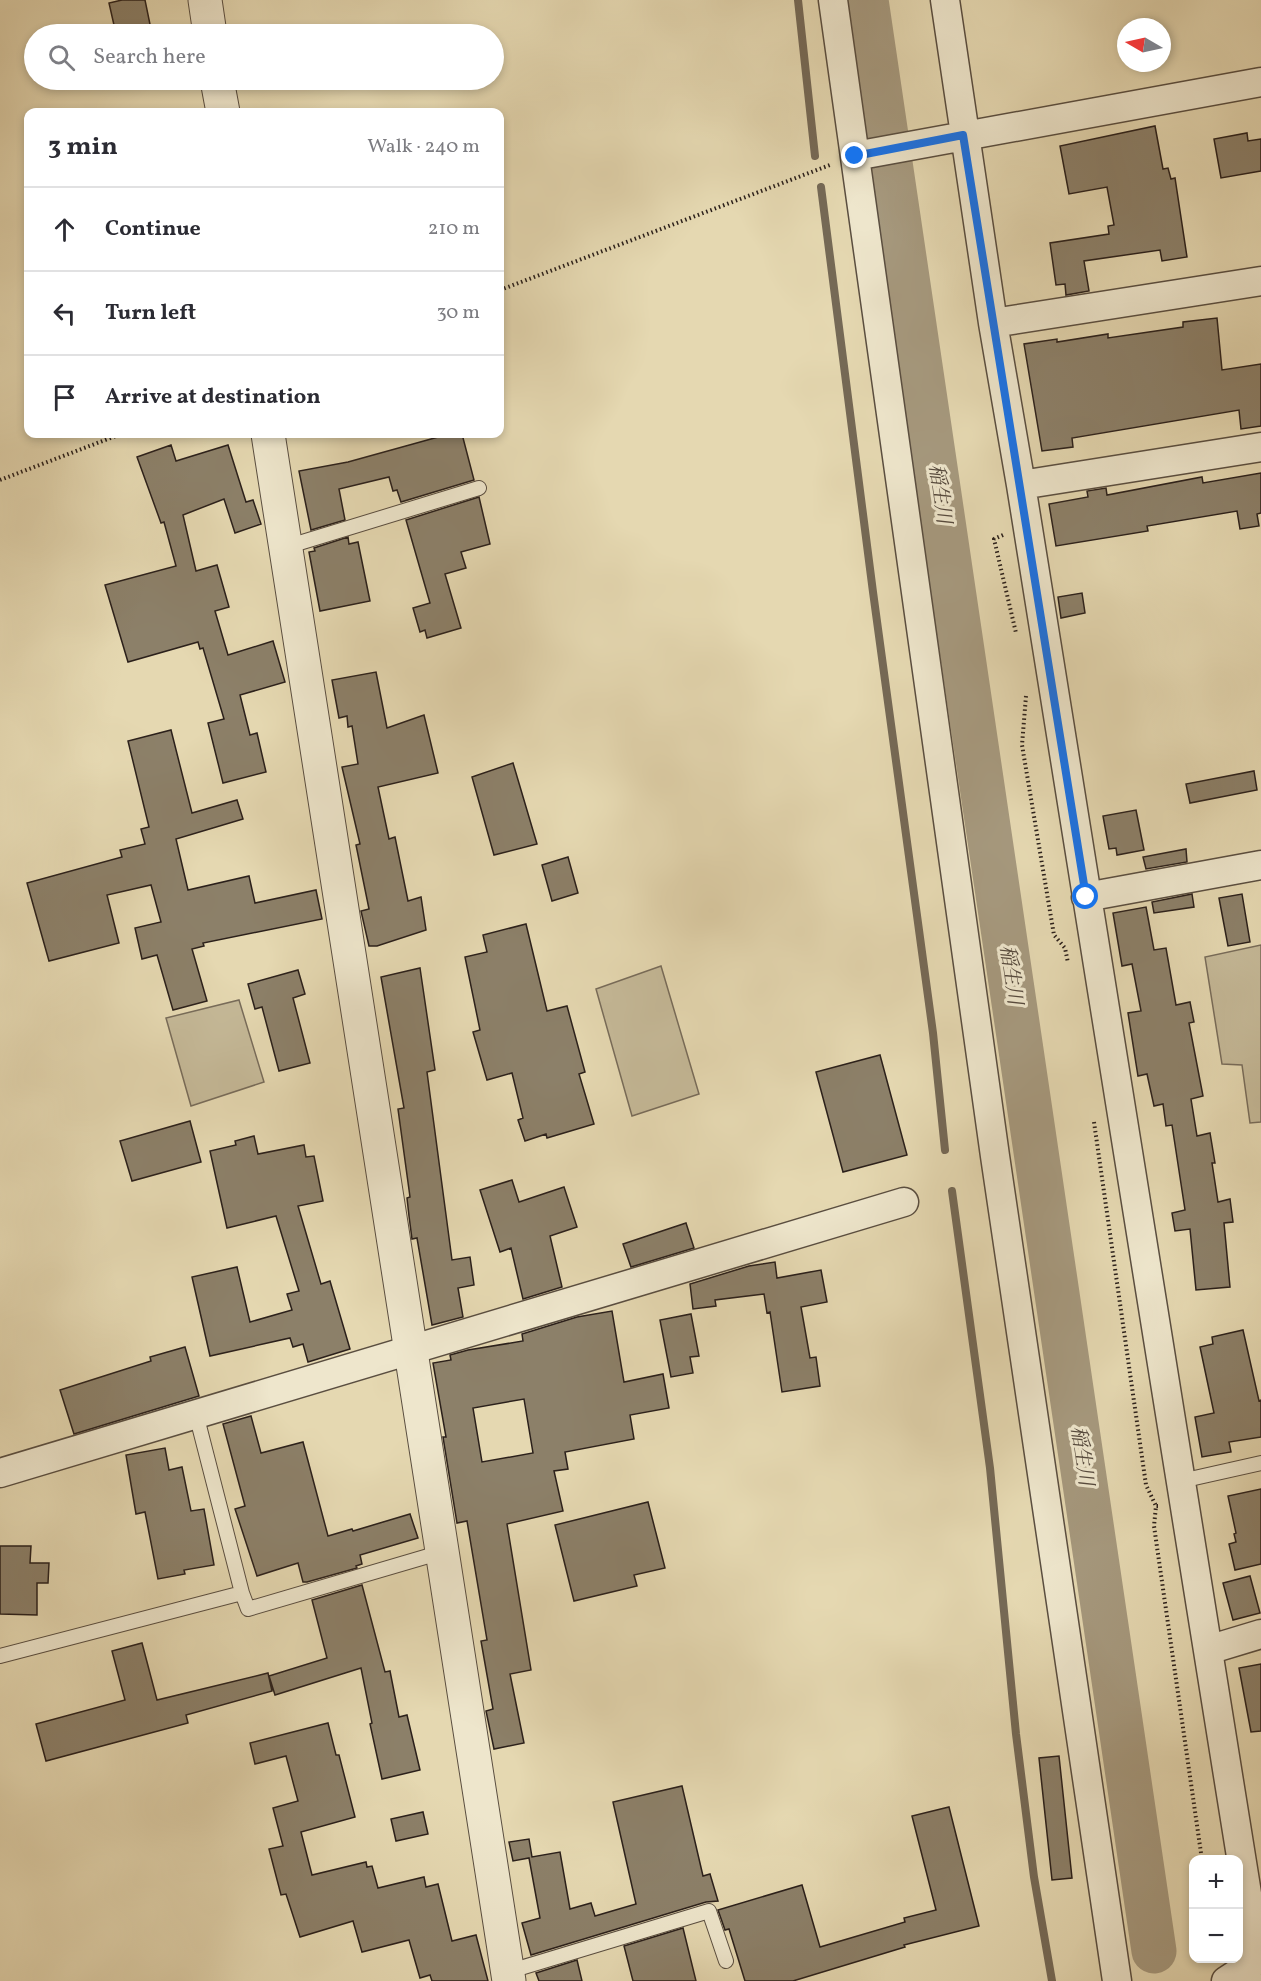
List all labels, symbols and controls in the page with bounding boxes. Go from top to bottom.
north arrow [1117,18,1171,72]
search box [24,24,504,90]
icon: search [45,41,78,74]
text: Search here [93,42,206,73]
text: 3 min [48,129,118,165]
text: Walk · 240 m [367,133,480,161]
route end [841,142,867,168]
icon: ahead [48,213,81,246]
text: Continue [105,214,201,245]
text: 210 m [428,215,480,243]
icon: left [48,297,81,330]
text: Turn left [105,298,196,329]
text: 30 m [436,299,480,327]
icon: arrive [48,381,81,414]
text: Arrive at destination [105,382,321,413]
water label: 稲生川 [921,462,957,528]
route start [1072,883,1098,909]
water label: 稲生川 [992,943,1028,1009]
water label: 稲生川 [1063,1424,1099,1490]
map controls [1189,1855,1243,1963]
button: + [1189,1855,1243,1909]
button: − [1189,1909,1243,1963]

